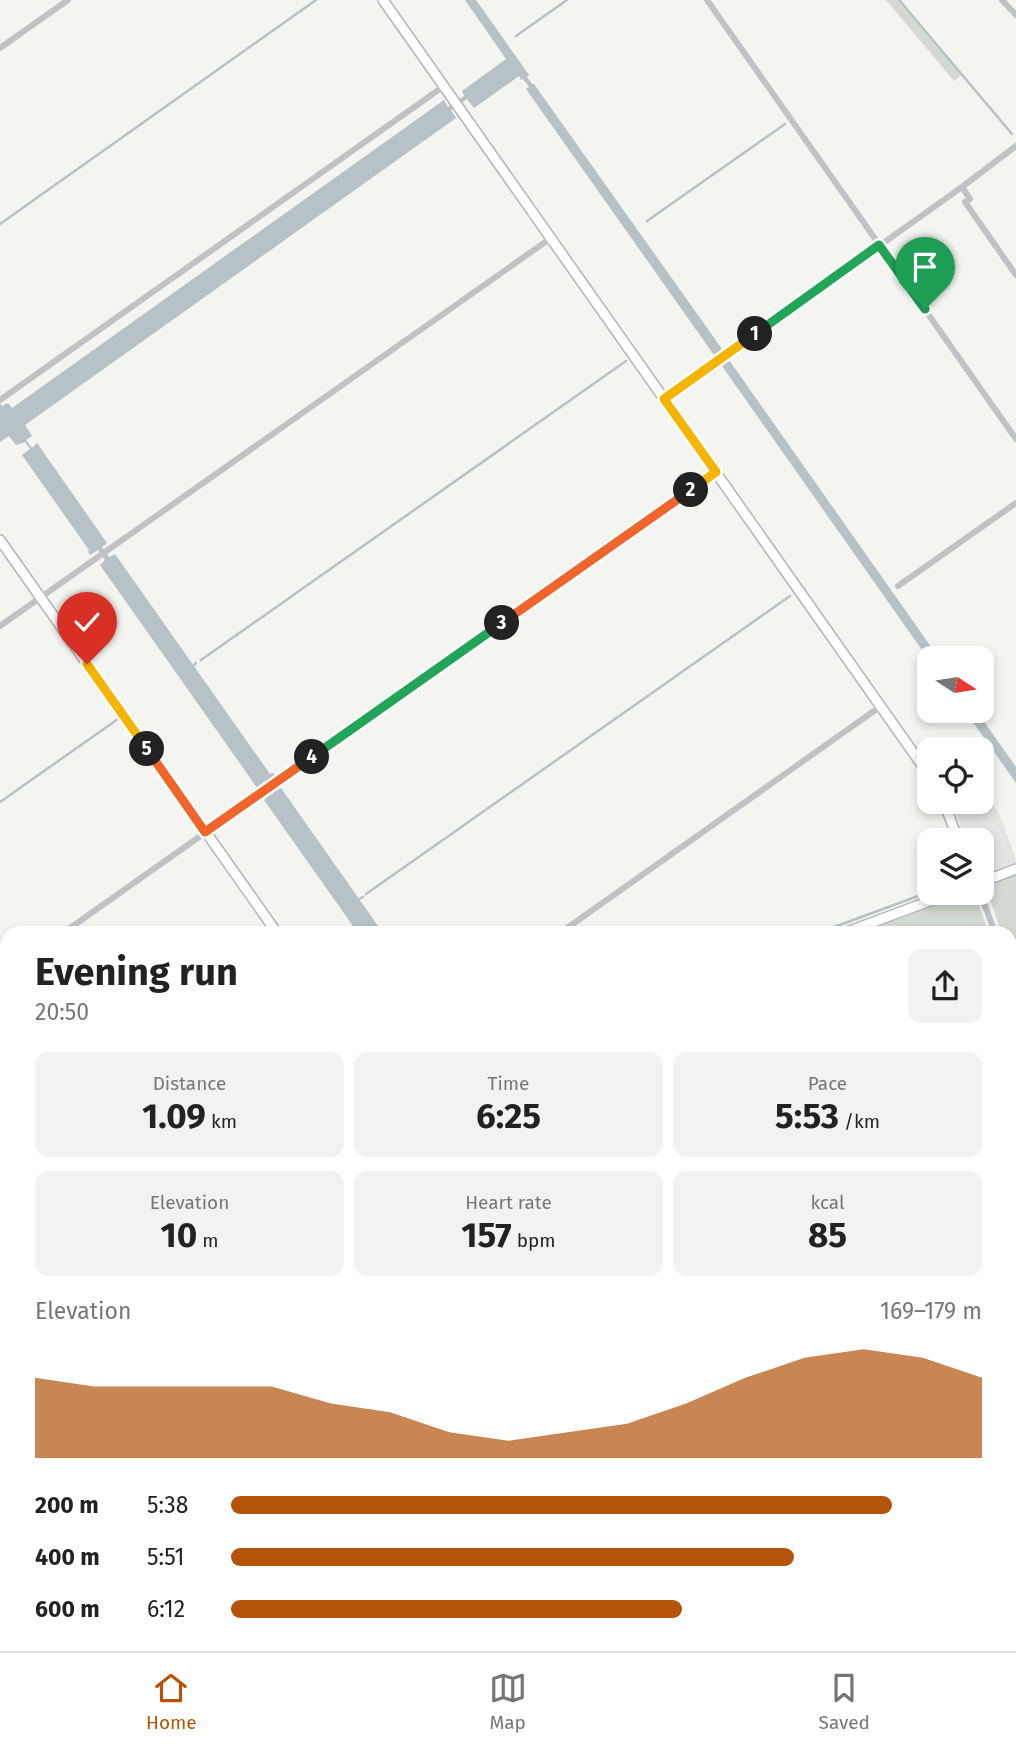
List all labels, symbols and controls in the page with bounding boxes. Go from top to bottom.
pin [895,237,955,309]
icon: arrive [906,248,944,286]
pin: 1 [738,316,772,352]
text: 1 [750,322,759,345]
pin: 2 [674,472,708,508]
text: 2 [686,478,695,501]
pin [57,592,117,664]
icon: check [68,603,106,641]
pin: 3 [484,606,520,640]
text: 3 [497,611,506,634]
north arrow [917,646,994,723]
map controls [917,646,994,905]
pin: 5 [130,732,164,766]
text: 5 [141,737,152,760]
button: locate [917,737,994,814]
pin: 4 [294,740,330,774]
text: 4 [306,745,317,768]
button: layers [917,828,994,905]
text: Evening run [35,949,238,995]
button: share [908,949,982,1023]
text: 20:50 [35,998,89,1026]
text: Distance [153,1072,226,1095]
text: Time [488,1072,529,1095]
text: Pace [808,1072,847,1095]
text: 1.09 [142,1095,206,1137]
text: 6:25 [476,1095,541,1137]
text: 5:53 [775,1095,839,1137]
text: km [206,1110,237,1133]
text: /km [839,1110,880,1133]
text: Elevation [150,1191,229,1214]
text: Heart rate [465,1191,552,1214]
text: kcal [810,1191,845,1214]
text: 10 [160,1214,197,1256]
text: 157 [461,1214,512,1256]
text: 85 [808,1214,847,1256]
text: m [197,1229,219,1252]
text: bpm [512,1229,556,1252]
text: Elevation [35,1297,131,1325]
text: 169–179 m [880,1297,982,1325]
text: 200 m [35,1491,99,1519]
text: 5:38 [147,1491,188,1519]
text: 400 m [35,1543,100,1571]
text: 5:51 [147,1543,184,1571]
text: 600 m [35,1595,100,1623]
text: 6:12 [147,1595,185,1623]
tab: Home [146,1669,197,1734]
tab: Map [489,1669,527,1734]
tab: Saved [819,1669,870,1734]

